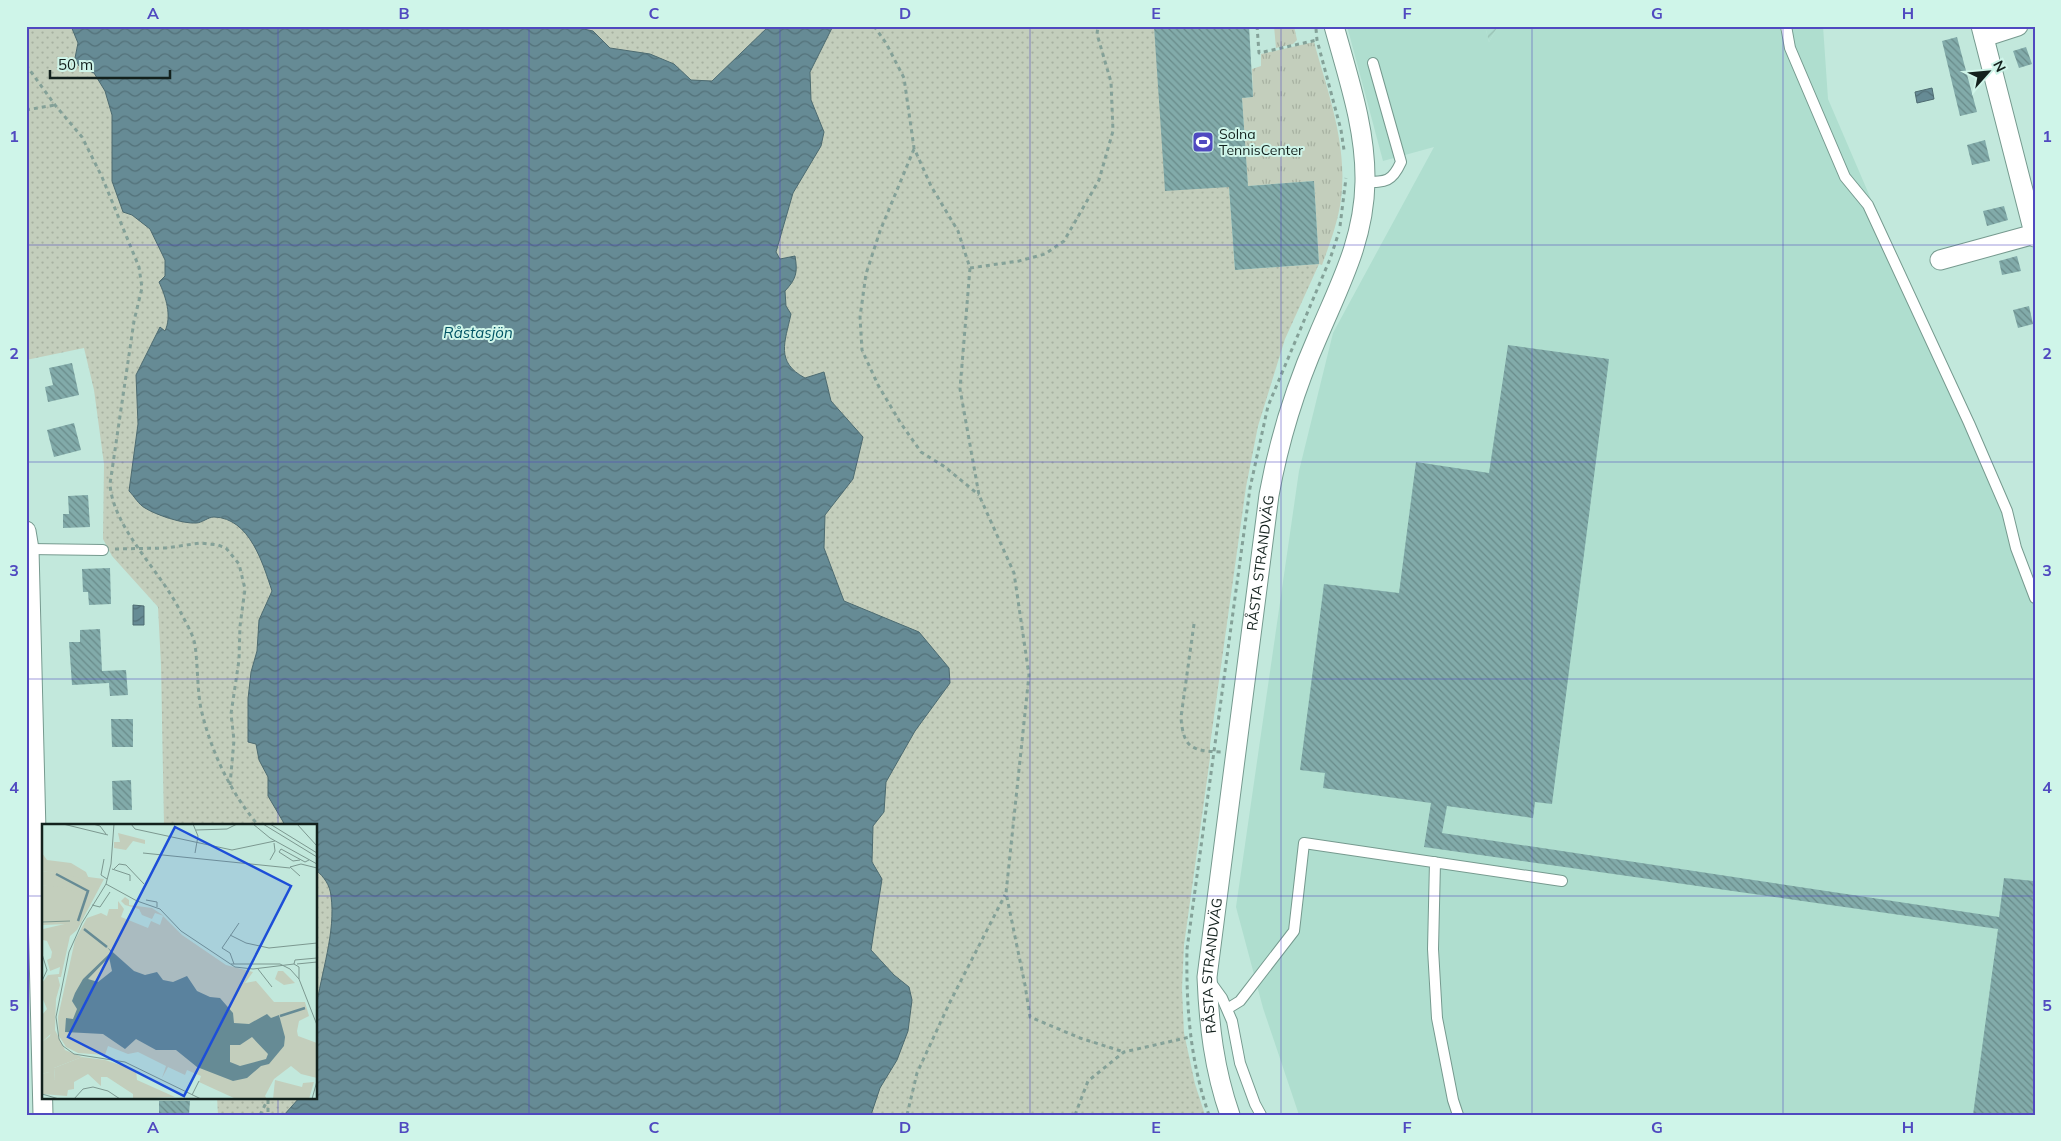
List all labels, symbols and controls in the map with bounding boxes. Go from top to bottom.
text: A [147,3,159,23]
text: B [398,3,410,23]
text: C [649,3,660,23]
text: D [899,3,911,23]
text: E [1151,3,1161,23]
text: F [1402,3,1412,23]
text: G [1651,3,1663,23]
text: H [1902,3,1914,23]
scale bar [50,48,170,80]
north arrow [1964,48,2014,98]
text: 50 m [58,55,93,74]
text: N [1989,57,2010,75]
place label: Solna TennisCenter [1219,125,1304,159]
text: 1 [9,126,19,146]
text: 1 [2042,126,2052,146]
sports icon: Solna TennisCenter [1191,130,1215,154]
water label: Råstasjön [443,323,513,342]
text: 2 [9,343,19,363]
text: 2 [2042,343,2052,363]
street label: RÅSTA STRANDVÄG [1243,494,1278,632]
text: 3 [9,560,19,580]
text: 3 [2042,560,2052,580]
text: 4 [9,777,19,797]
text: 4 [2042,777,2052,797]
inset map [42,824,318,1098]
street label: RÅSTA STRANDVÄG [1198,897,1226,1035]
text: 5 [9,995,19,1015]
text: 5 [2042,995,2052,1015]
text: A [147,1117,159,1137]
text: B [398,1117,410,1137]
text: C [649,1117,660,1137]
text: D [899,1117,911,1137]
text: E [1151,1117,1161,1137]
text: F [1402,1117,1412,1137]
text: G [1651,1117,1663,1137]
text: H [1902,1117,1914,1137]

